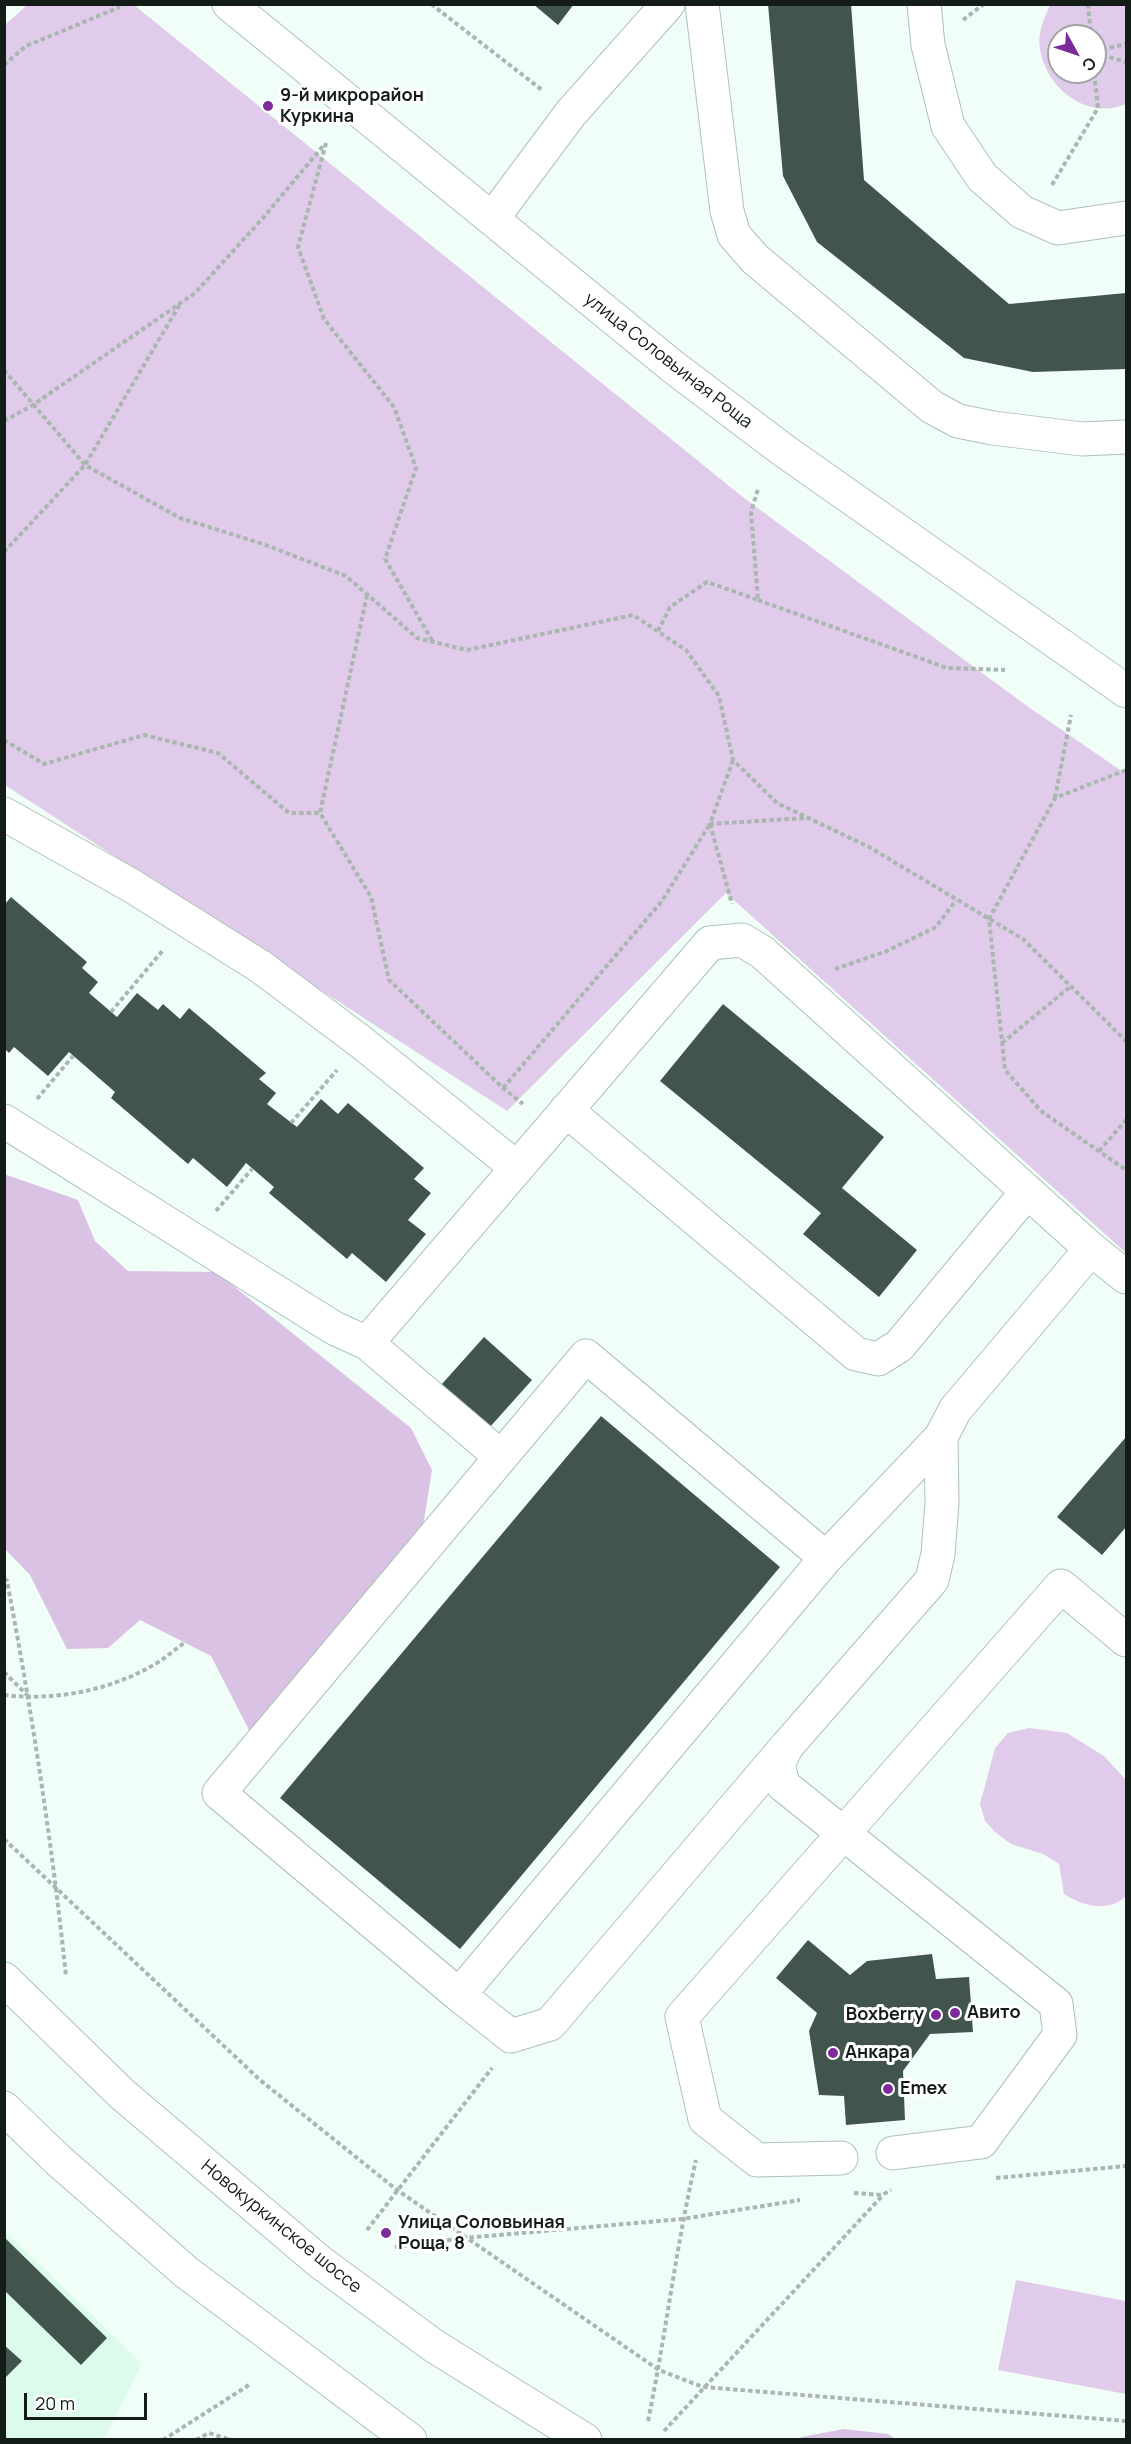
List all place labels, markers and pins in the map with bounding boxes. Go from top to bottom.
place label: 9-й микрорайон Куркина [280,85,424,128]
marker: 9-й микрорайон Куркина [261,99,275,113]
place label: Авито [967,2002,1021,2024]
place label: Boxberry [846,2004,924,2026]
marker: Авито [948,2006,962,2020]
marker: Boxberry [929,2008,943,2022]
place label: Анкара [845,2042,910,2064]
marker: Анкара [826,2046,840,2060]
place label: Emex [900,2078,947,2100]
marker: Emex [881,2082,895,2096]
place label: Улица Соловьиная Роща, 8 [398,2212,565,2254]
marker: Улица Соловьиная Роща, 8 [379,2226,393,2240]

